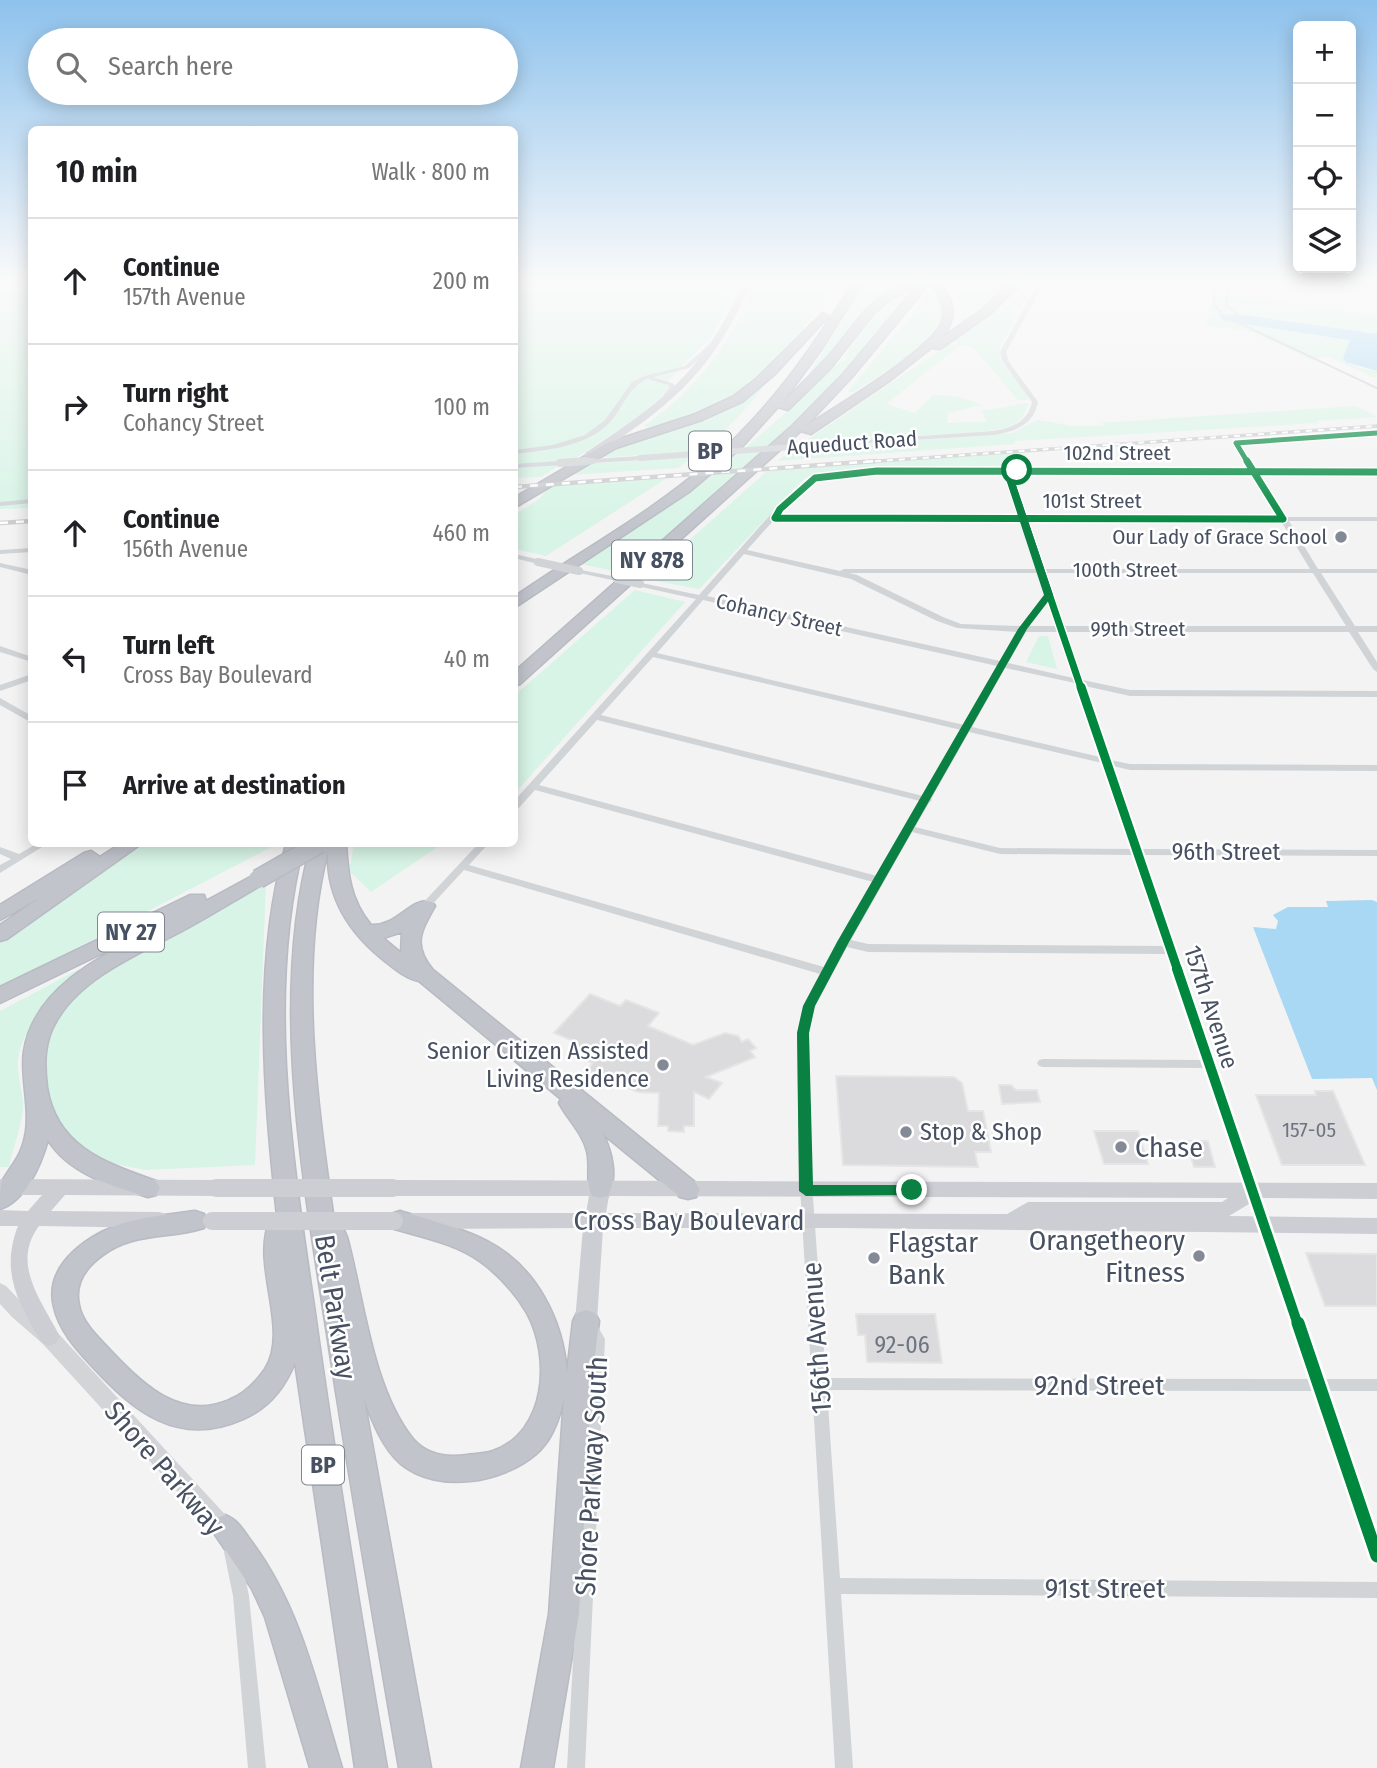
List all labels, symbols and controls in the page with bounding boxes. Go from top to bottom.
map controls [1293,21,1356,273]
button: + [1293,21,1356,84]
search box [28,28,518,105]
icon: search [52,48,90,86]
text: Search here [108,51,233,82]
button: − [1293,84,1356,147]
button: locate [1293,147,1356,210]
text: 10 min [56,154,138,190]
text: Walk · 800 m [371,158,490,186]
button: layers [1293,210,1356,273]
text: Continue [123,252,220,283]
icon: ahead [56,262,94,300]
text: 200 m [433,267,490,295]
text: 157th Avenue [123,283,246,311]
text: Turn right [123,378,229,409]
icon: right [56,388,94,426]
text: 100 m [434,393,490,421]
text: Cohancy Street [123,409,264,437]
street label: Aqueduct Road [786,425,918,461]
road number: BP [689,432,731,471]
street label: 102nd Street [1063,440,1171,466]
route start [1001,454,1032,485]
street label: 101st Street [1042,488,1142,514]
text: Continue [123,504,220,535]
icon: ahead [56,514,94,552]
text: 460 m [432,519,490,547]
place label: Our Lady of Grace School [1112,524,1327,550]
marker: Our Lady of Grace School [1333,529,1349,545]
text: 156th Avenue [123,535,248,563]
road number: NY 878 [612,540,692,580]
street label: 100th Street [1073,557,1177,583]
street label: Cohancy Street [713,588,845,642]
street label: 99th Street [1091,616,1186,642]
text: Turn left [123,630,215,661]
icon: left [56,640,94,678]
text: 40 m [444,645,490,673]
text: Cross Bay Boulevard [123,661,313,689]
icon: arrive [56,766,94,804]
text: Arrive at destination [123,770,346,801]
street label: 96th Street [1172,838,1281,866]
road number: NY 27 [98,912,164,951]
street label: 157th Avenue [1178,942,1244,1072]
place label: Senior Citizen Assisted Living Residence [427,1037,649,1093]
marker: Senior Citizen Assisted Living Residence [655,1057,671,1073]
house number: 157-05 [1282,1117,1336,1143]
place label: Stop & Shop [920,1118,1042,1146]
marker: Stop & Shop [898,1124,914,1140]
place label: Chase [1135,1131,1203,1164]
marker: Chase [1113,1139,1129,1155]
route end [896,1174,927,1205]
street label: Cross Bay Boulevard [574,1204,804,1237]
place label: Orangetheory Fitness [1029,1224,1186,1289]
place label: Flagstar Bank [888,1226,978,1291]
street label: Belt Parkway [308,1233,363,1382]
marker: Orangetheory Fitness [1191,1248,1207,1264]
marker: Flagstar Bank [866,1250,882,1266]
street label: 156th Avenue [795,1261,838,1415]
house number: 92-06 [874,1331,930,1359]
street label: Shore Parkway South [569,1355,614,1597]
street label: 92nd Street [1034,1369,1165,1402]
street label: Shore Parkway [98,1395,232,1542]
road number: BP [302,1446,344,1484]
street label: 91st Street [1045,1572,1166,1605]

